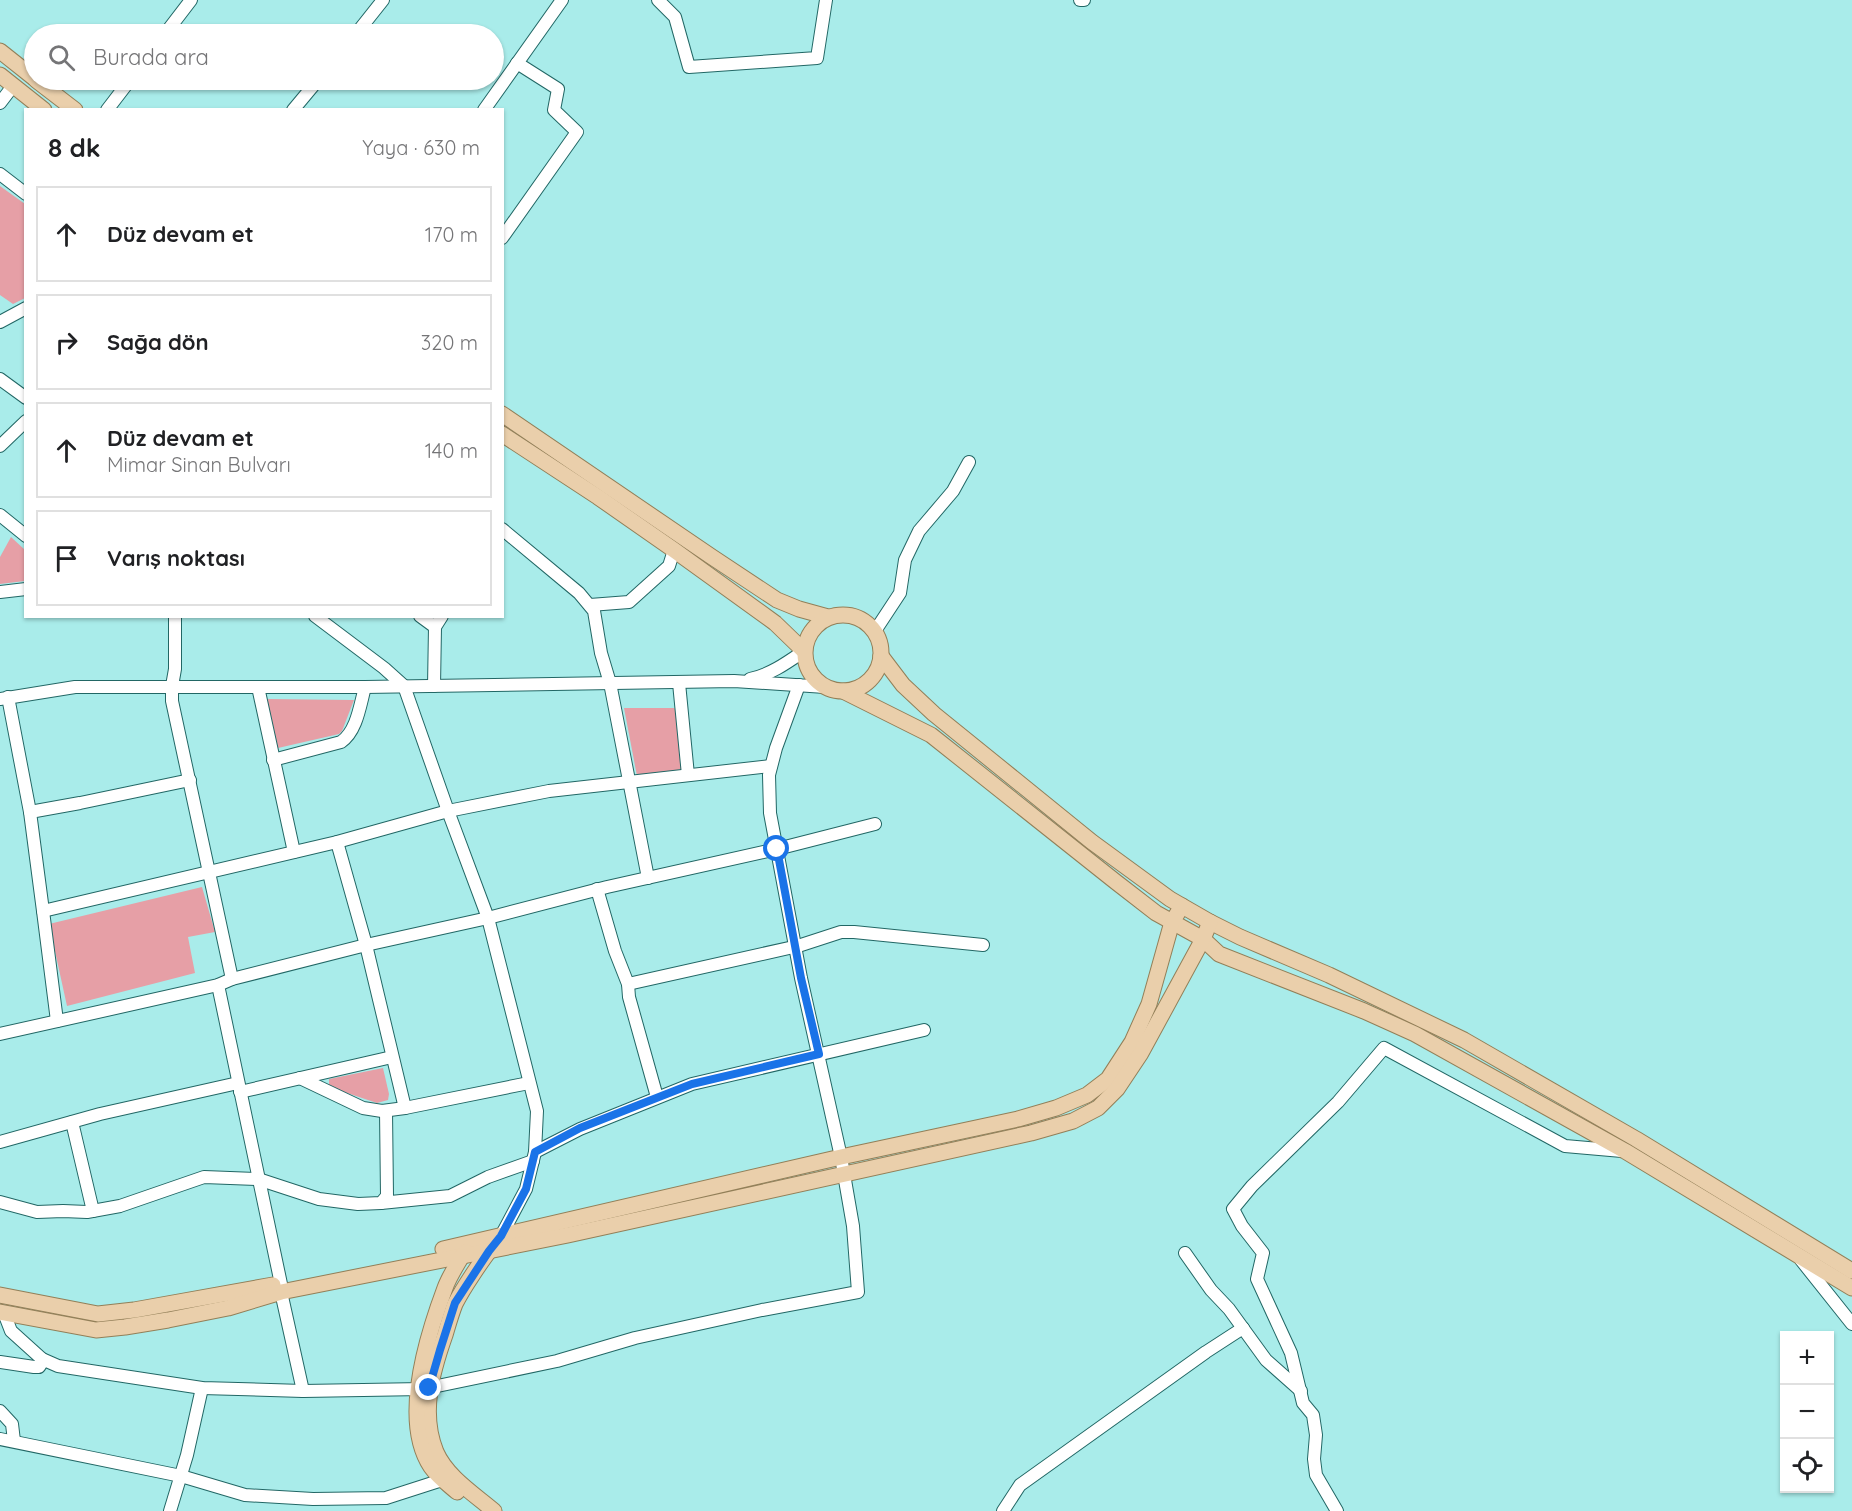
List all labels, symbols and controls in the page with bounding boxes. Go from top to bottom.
search box [24,24,504,90]
icon: search [45,41,78,74]
text: Burada ara [93,43,209,71]
text: 8 dk [48,131,101,164]
text: Yaya · 630 m [362,135,480,160]
icon: ahead [50,218,83,251]
text: Düz devam et [107,220,254,248]
text: 170 m [425,222,478,247]
icon: right [50,326,83,359]
text: Sağa dön [107,328,209,356]
text: 320 m [421,330,478,355]
text: Düz devam et [107,424,254,452]
icon: ahead [50,434,83,467]
text: 140 m [425,438,478,463]
text: Mimar Sinan Bulvarı [107,452,291,477]
icon: arrive [50,542,83,575]
text: Varış noktası [107,544,245,572]
route start [763,835,789,861]
map controls [1780,1331,1834,1493]
button: + [1780,1331,1834,1385]
route end [415,1374,441,1400]
button: − [1780,1385,1834,1439]
button: locate [1780,1439,1834,1493]

